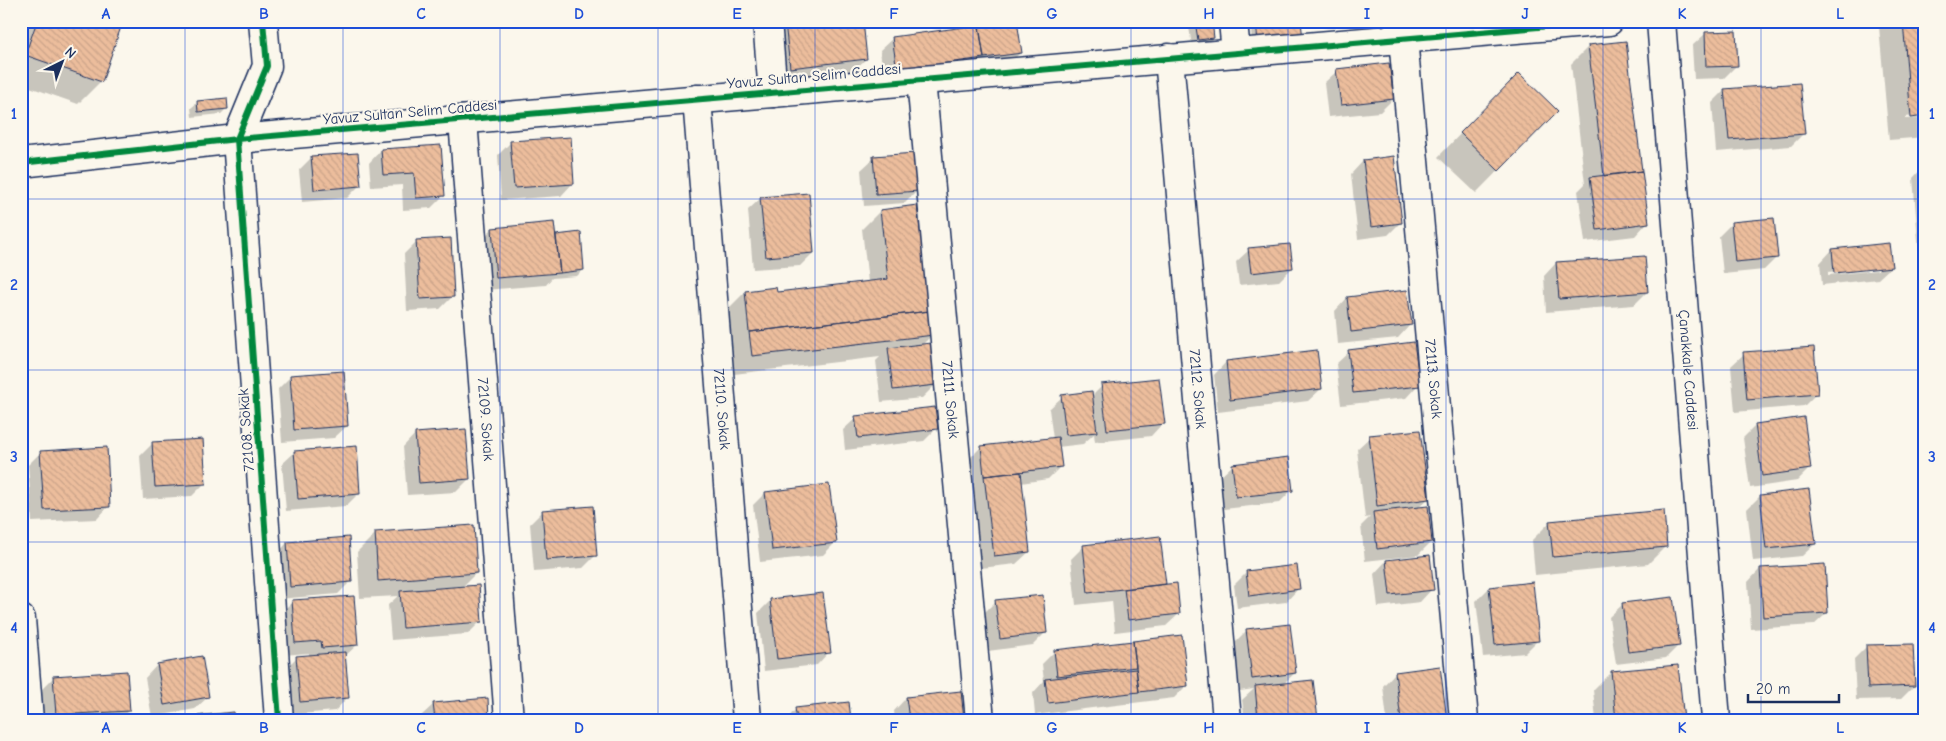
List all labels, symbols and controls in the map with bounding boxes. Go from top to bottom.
text: A [102,5,111,23]
text: B [259,5,269,23]
text: C [416,5,426,23]
text: D [574,5,584,23]
text: E [732,5,742,23]
text: F [889,5,899,23]
text: G [1046,5,1058,23]
text: H [1203,5,1215,23]
text: I [1364,5,1370,23]
text: J [1521,5,1529,23]
text: K [1677,5,1687,23]
text: L [1836,5,1844,23]
north arrow [38,38,88,88]
text: N [61,43,79,62]
street label: Yavuz Sultan Selim Caddesi [726,59,902,93]
street label: Yavuz Sultan Selim Caddesi [322,95,498,129]
text: 1 [11,105,17,123]
text: 1 [1929,105,1935,123]
text: 2 [10,276,18,294]
text: 2 [1928,276,1936,294]
street label: Çanakkale Caddesi [1675,309,1702,431]
street label: 72113. Sokak [1421,338,1446,420]
street label: 72112. Sokak [1186,348,1211,430]
street label: 72111. Sokak [938,360,963,440]
street label: 72110. Sokak [710,368,734,451]
street label: 72109. Sokak [474,377,498,462]
street label: 72108. Sokak [234,387,258,472]
text: 3 [10,448,18,466]
text: 3 [1928,448,1936,466]
text: 4 [10,619,18,637]
text: 4 [1928,619,1936,637]
scale bar [1748,671,1840,703]
text: 20 m [1756,680,1790,698]
text: A [102,719,111,737]
text: B [259,719,269,737]
text: C [416,719,426,737]
text: D [574,719,584,737]
text: E [732,719,742,737]
text: F [889,719,899,737]
text: G [1046,719,1058,737]
text: H [1203,719,1215,737]
text: I [1364,719,1370,737]
text: J [1521,719,1529,737]
text: K [1677,719,1687,737]
text: L [1836,719,1844,737]

